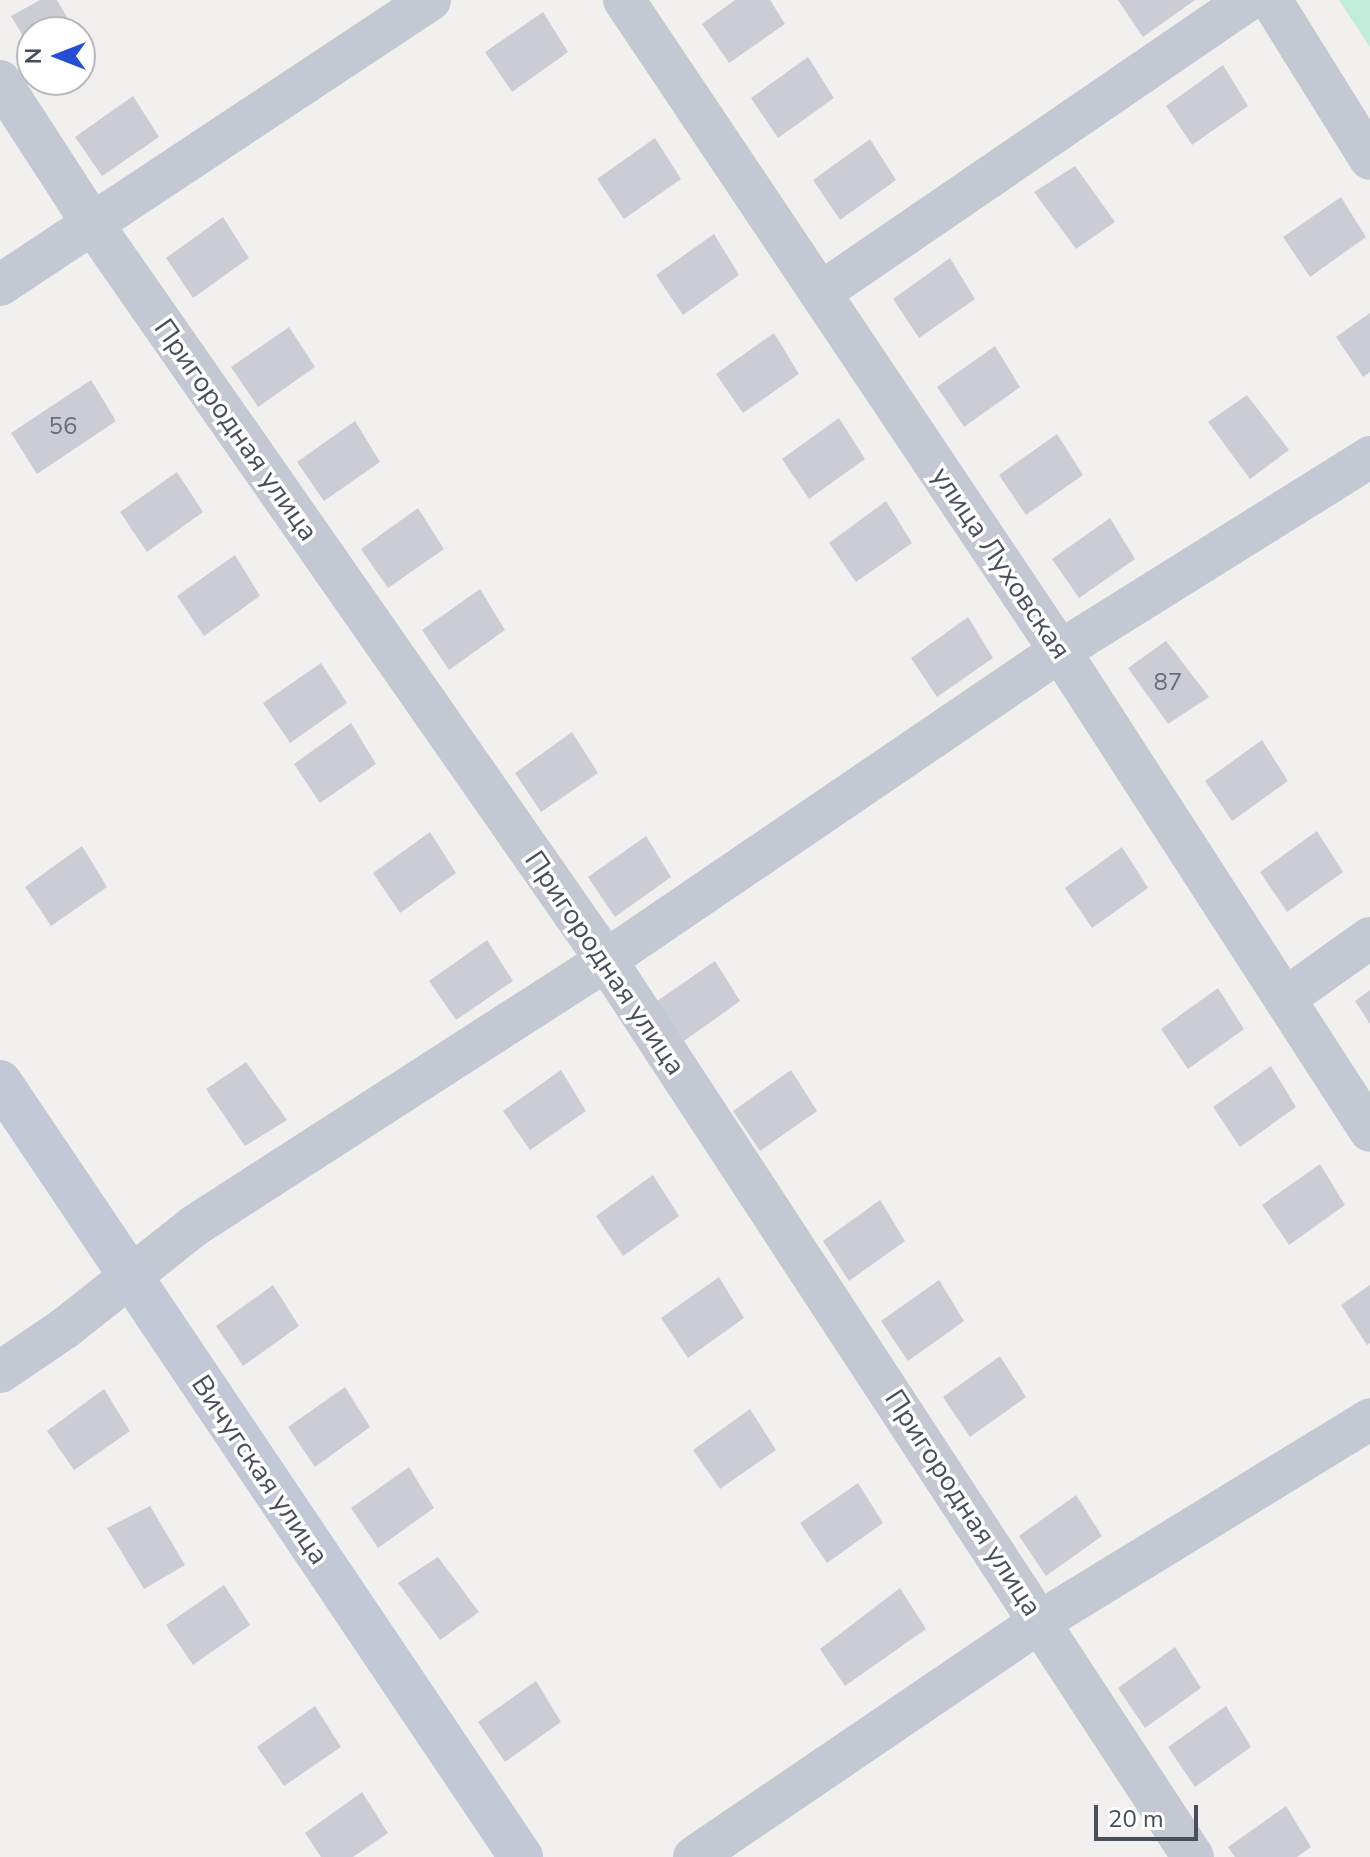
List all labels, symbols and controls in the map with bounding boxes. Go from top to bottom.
north arrow [16,16,96,96]
text: N [19,48,49,64]
street label: Пригородная улица [147,313,325,547]
house number: 56 [49,413,77,441]
street label: улица Луховская [924,461,1078,665]
house number: 87 [1154,669,1182,697]
street label: Пригородная улица [518,845,692,1081]
street label: Вичугская улица [184,1369,336,1571]
street label: Пригородная улица [877,1384,1049,1622]
scale bar [1098,1789,1202,1839]
text: 20 m [1108,1803,1164,1835]

